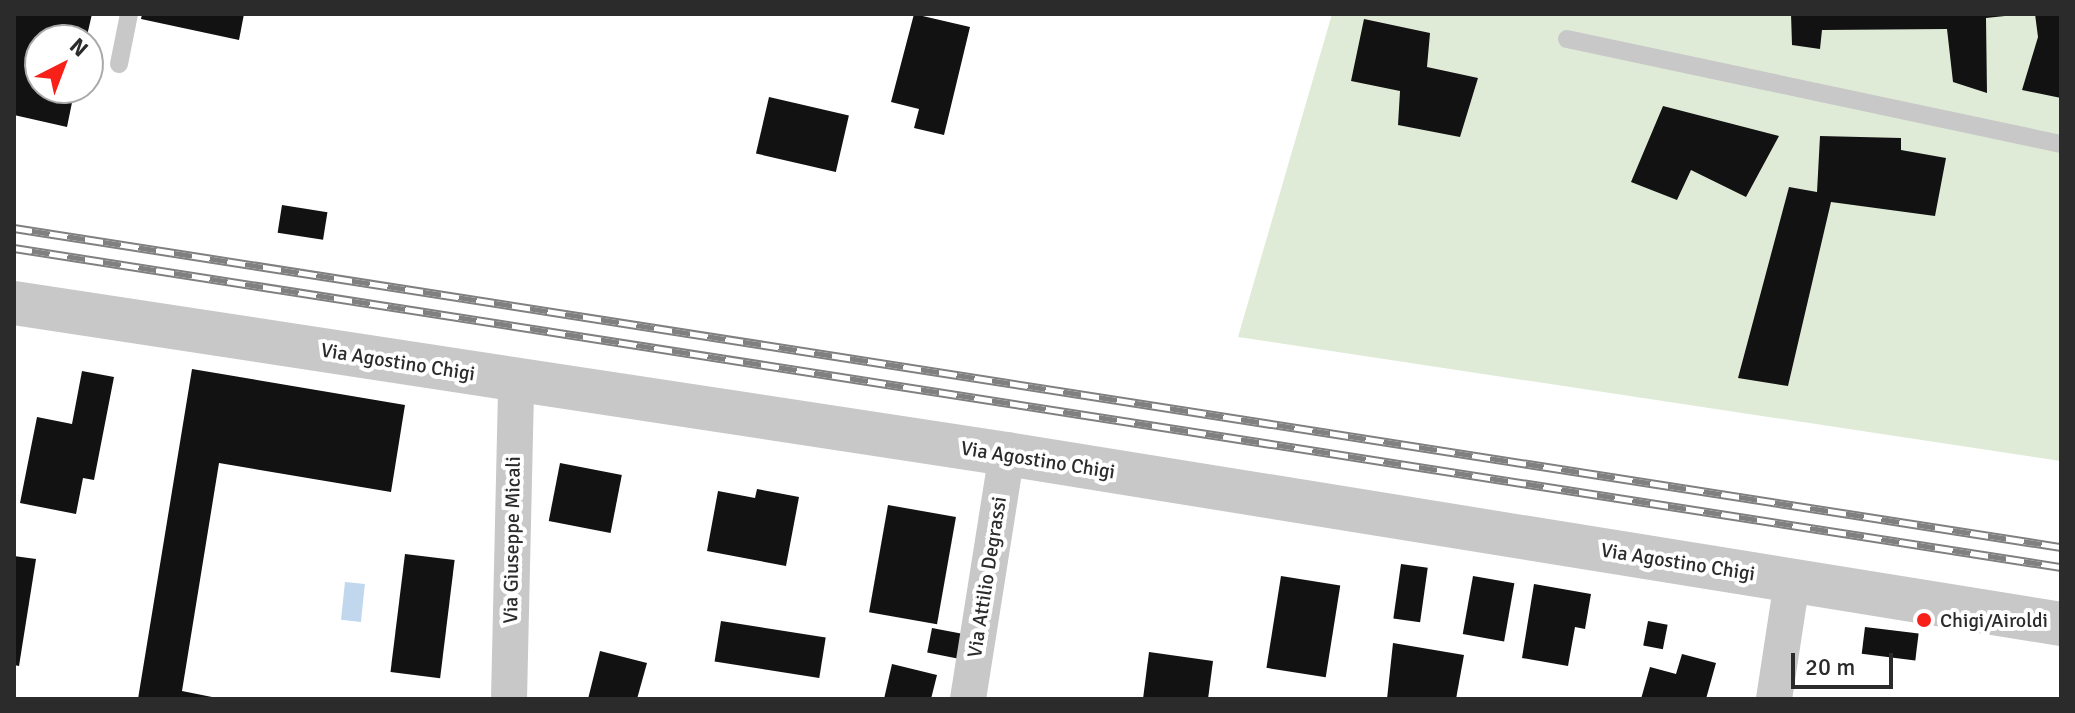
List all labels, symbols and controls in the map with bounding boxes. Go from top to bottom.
north arrow [24,24,104,104]
text: N [64,32,94,62]
street label: Via Agostino Chigi [319,338,477,386]
street label: Via Agostino Chigi [959,436,1117,484]
street label: Via Giuseppe Micali [499,456,525,624]
street label: Via Attilio Degrassi [962,495,1012,659]
street label: Via Agostino Chigi [1599,538,1757,586]
place label: Chigi/Airoldi [1940,608,2048,632]
marker: Chigi/Airoldi [1915,611,1933,629]
scale bar [1795,637,1897,687]
text: 20 m [1805,652,1855,682]

